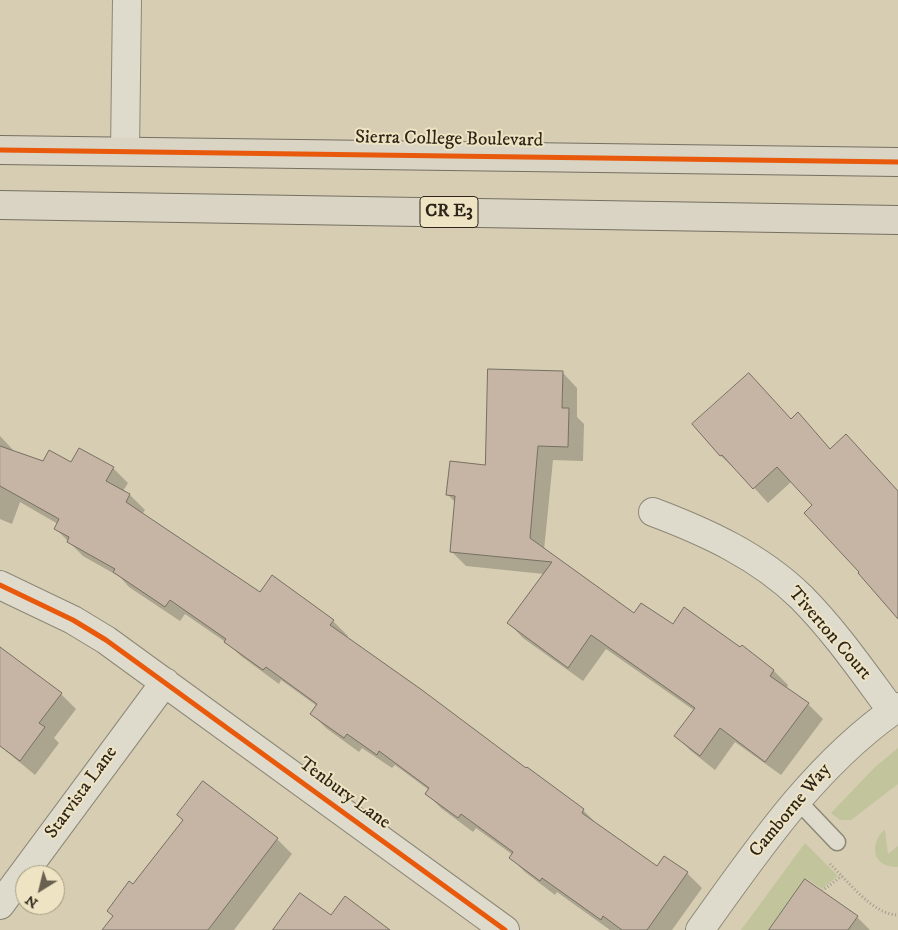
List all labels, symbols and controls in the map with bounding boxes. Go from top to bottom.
street label: Sierra College Boulevard [355,127,543,153]
road number: CR E3 [420,196,478,228]
street label: Tiverton Court [782,583,876,685]
street label: Starvista Lane [41,742,123,844]
street label: Tenbury Lane [294,753,394,835]
street label: Camborne Way [745,760,837,862]
north arrow [15,865,65,915]
text: N [22,891,42,912]

